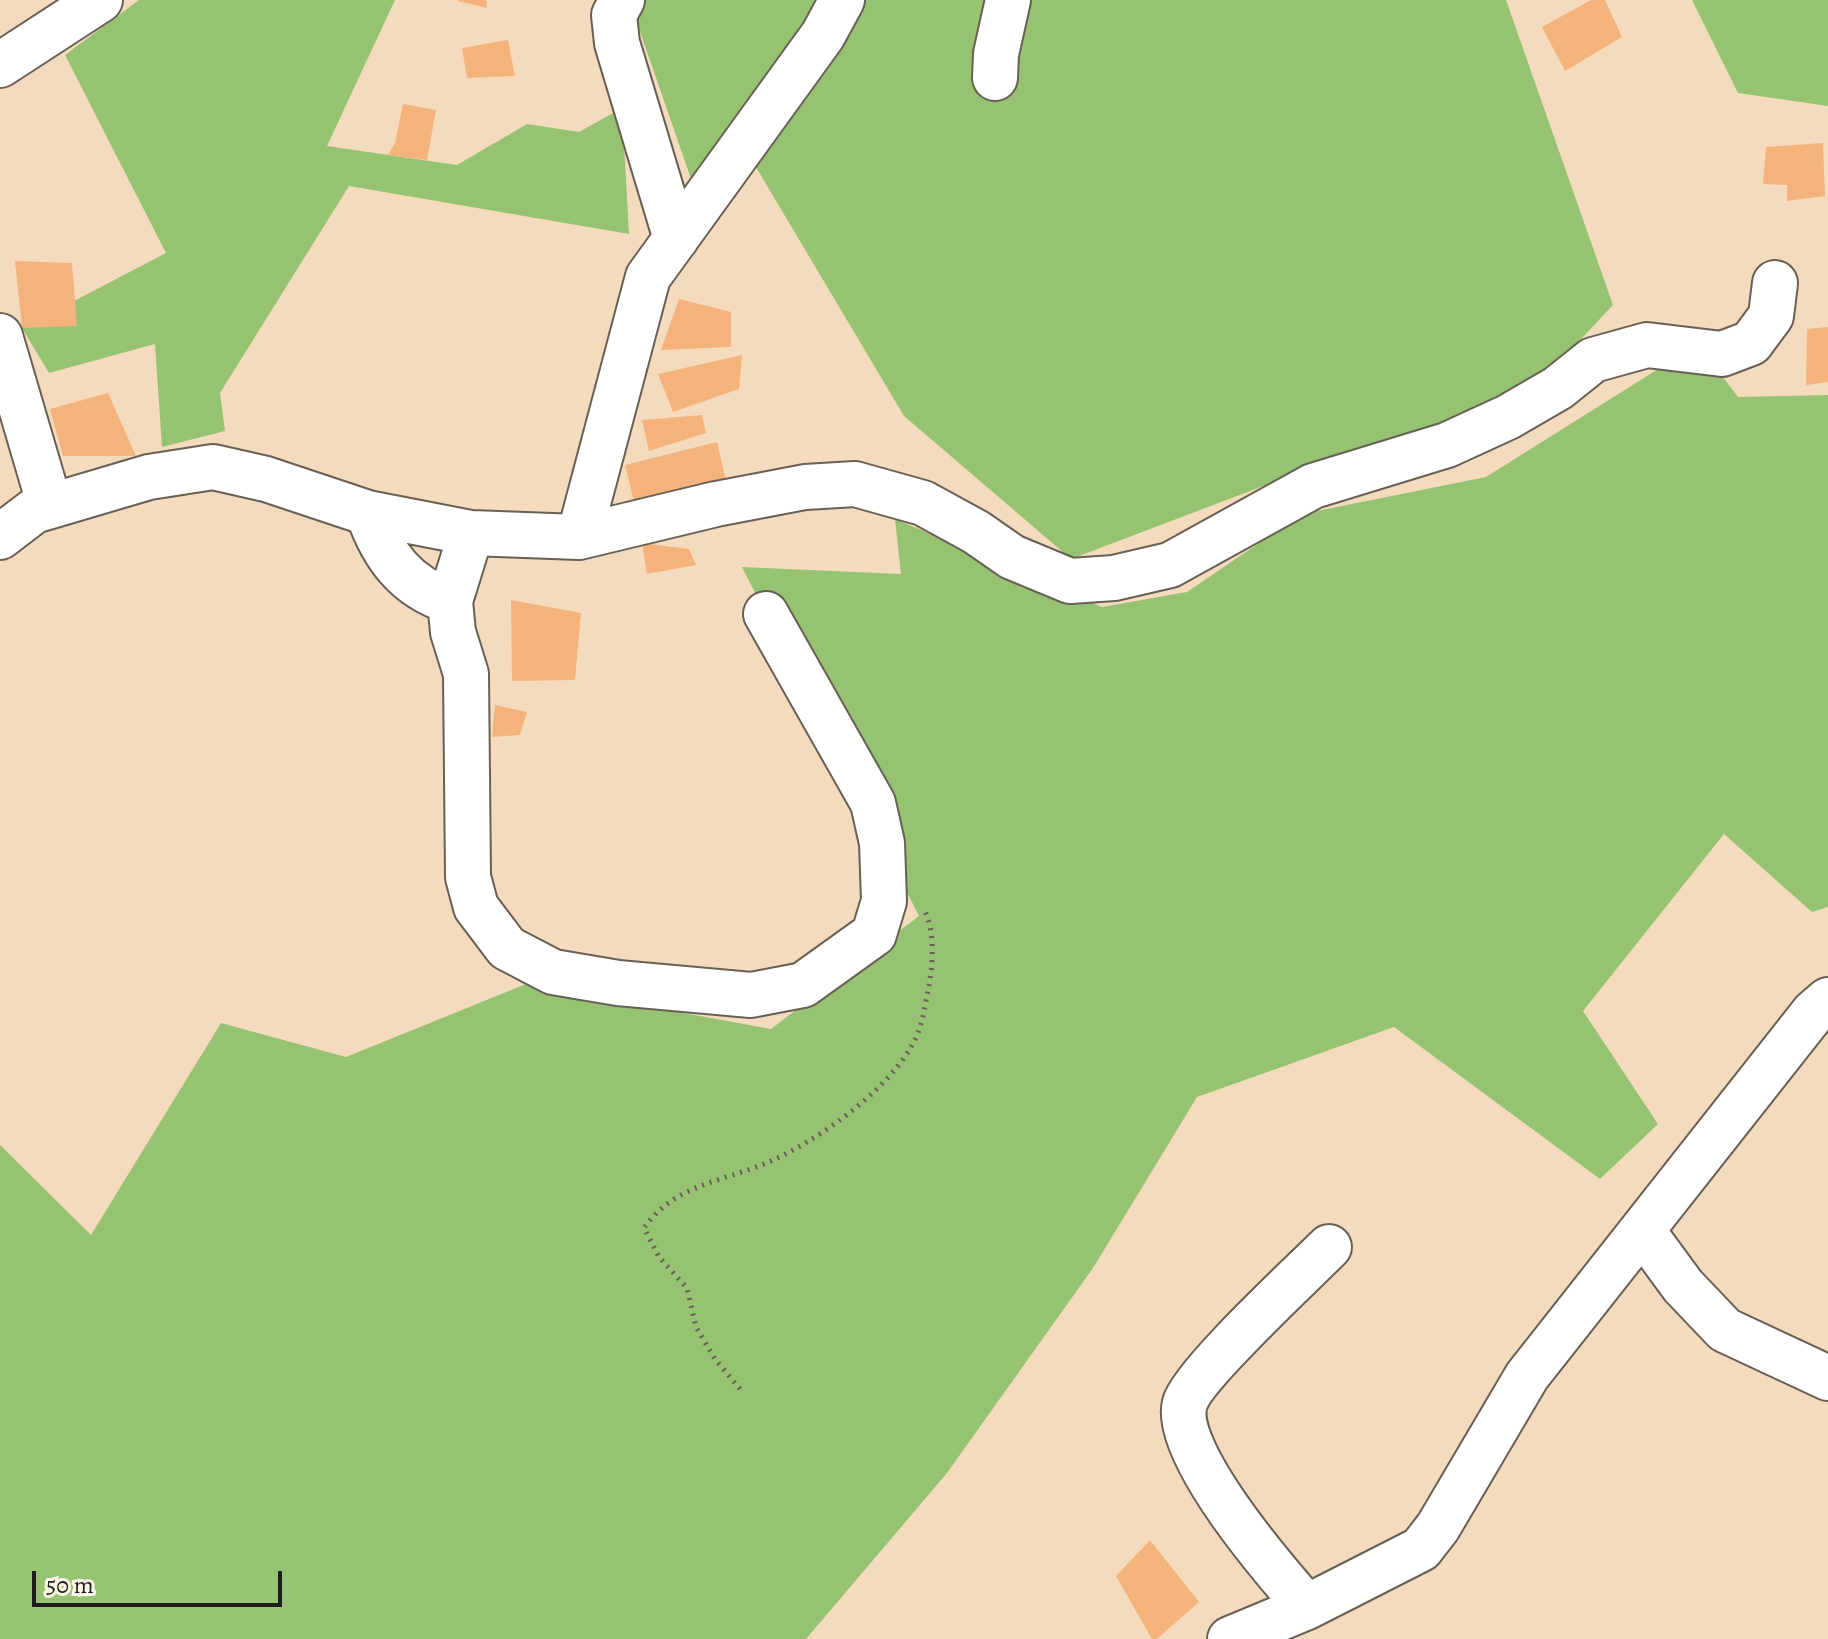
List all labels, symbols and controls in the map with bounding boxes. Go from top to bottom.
scale bar [36,1555,286,1605]
text: 50 m [46,1569,94,1601]

